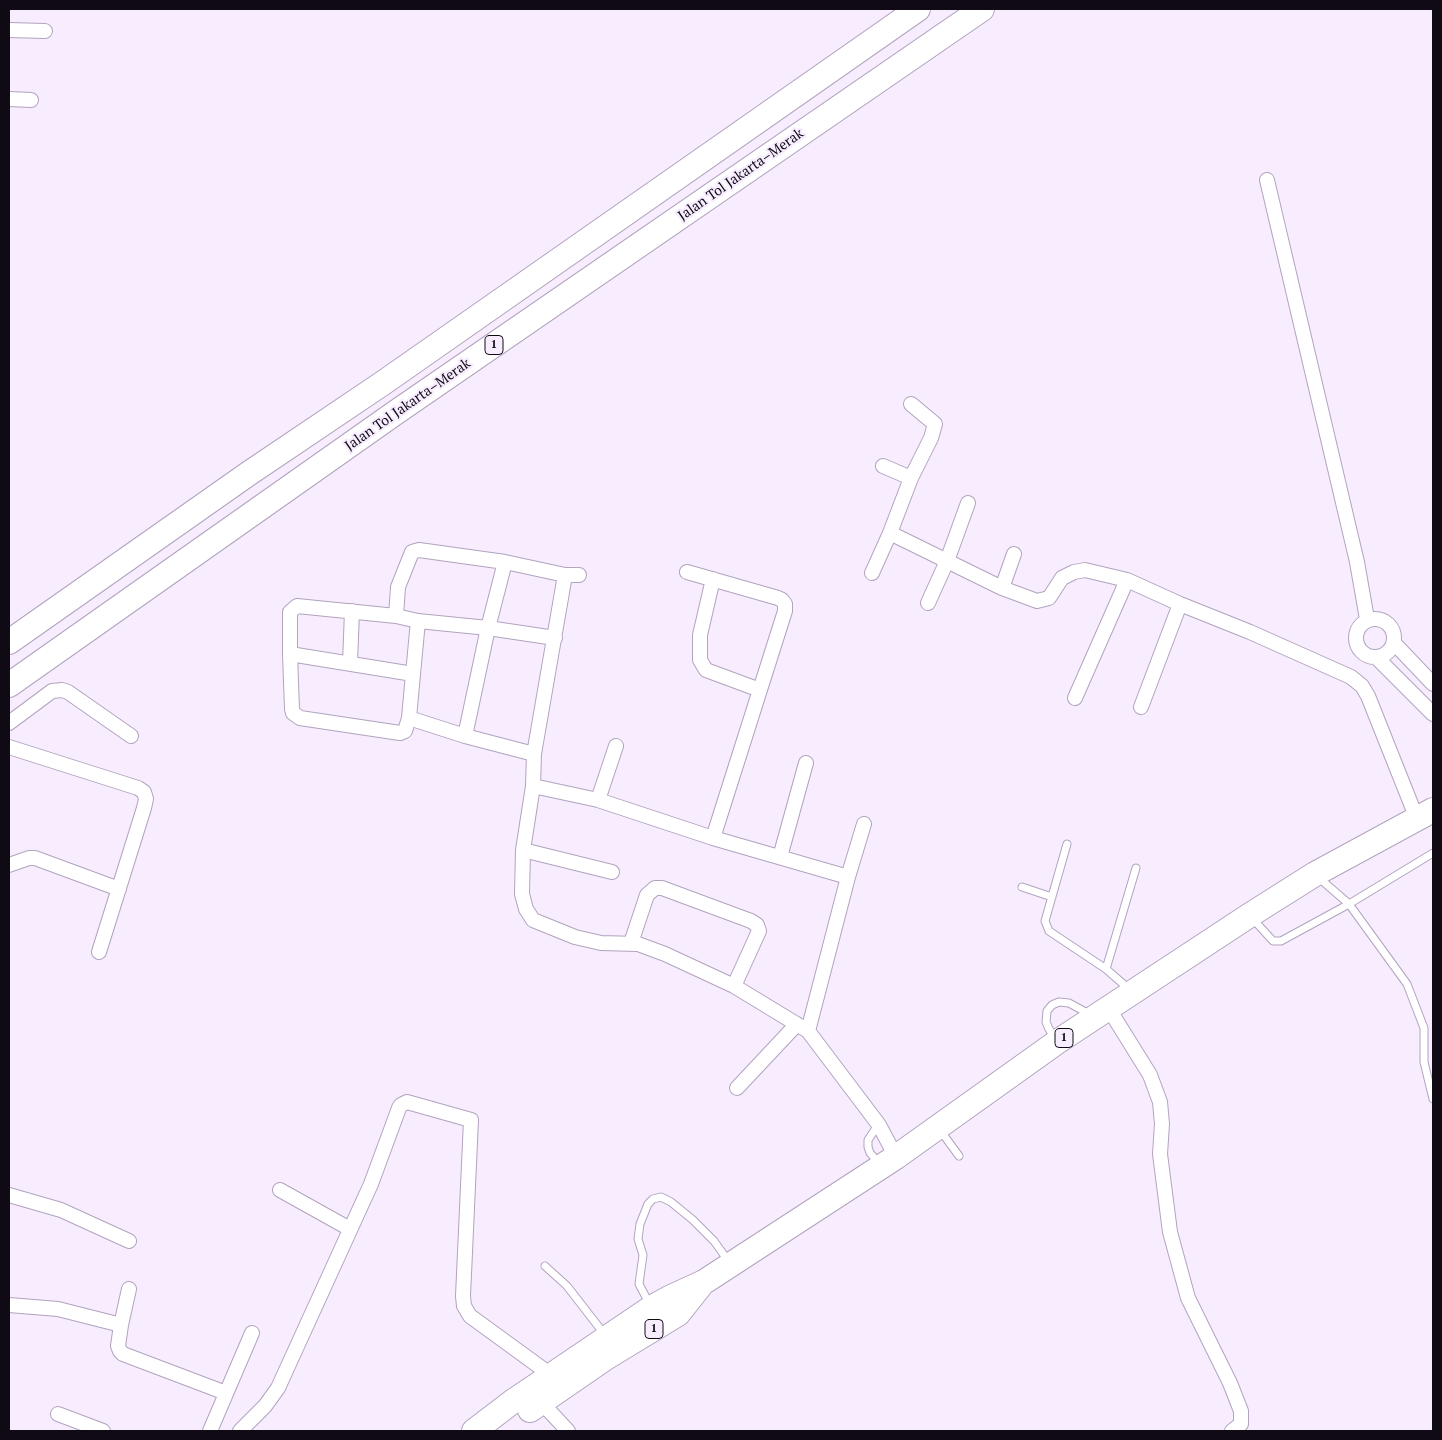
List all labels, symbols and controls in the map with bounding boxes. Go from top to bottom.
street label: Jalan Tol Jakarta–Merak [675,125,807,225]
road number: 1 [485,336,503,354]
street label: Jalan Tol Jakarta–Merak [342,355,474,455]
road number: 1 [1055,1028,1073,1048]
road number: 1 [645,1320,663,1338]

